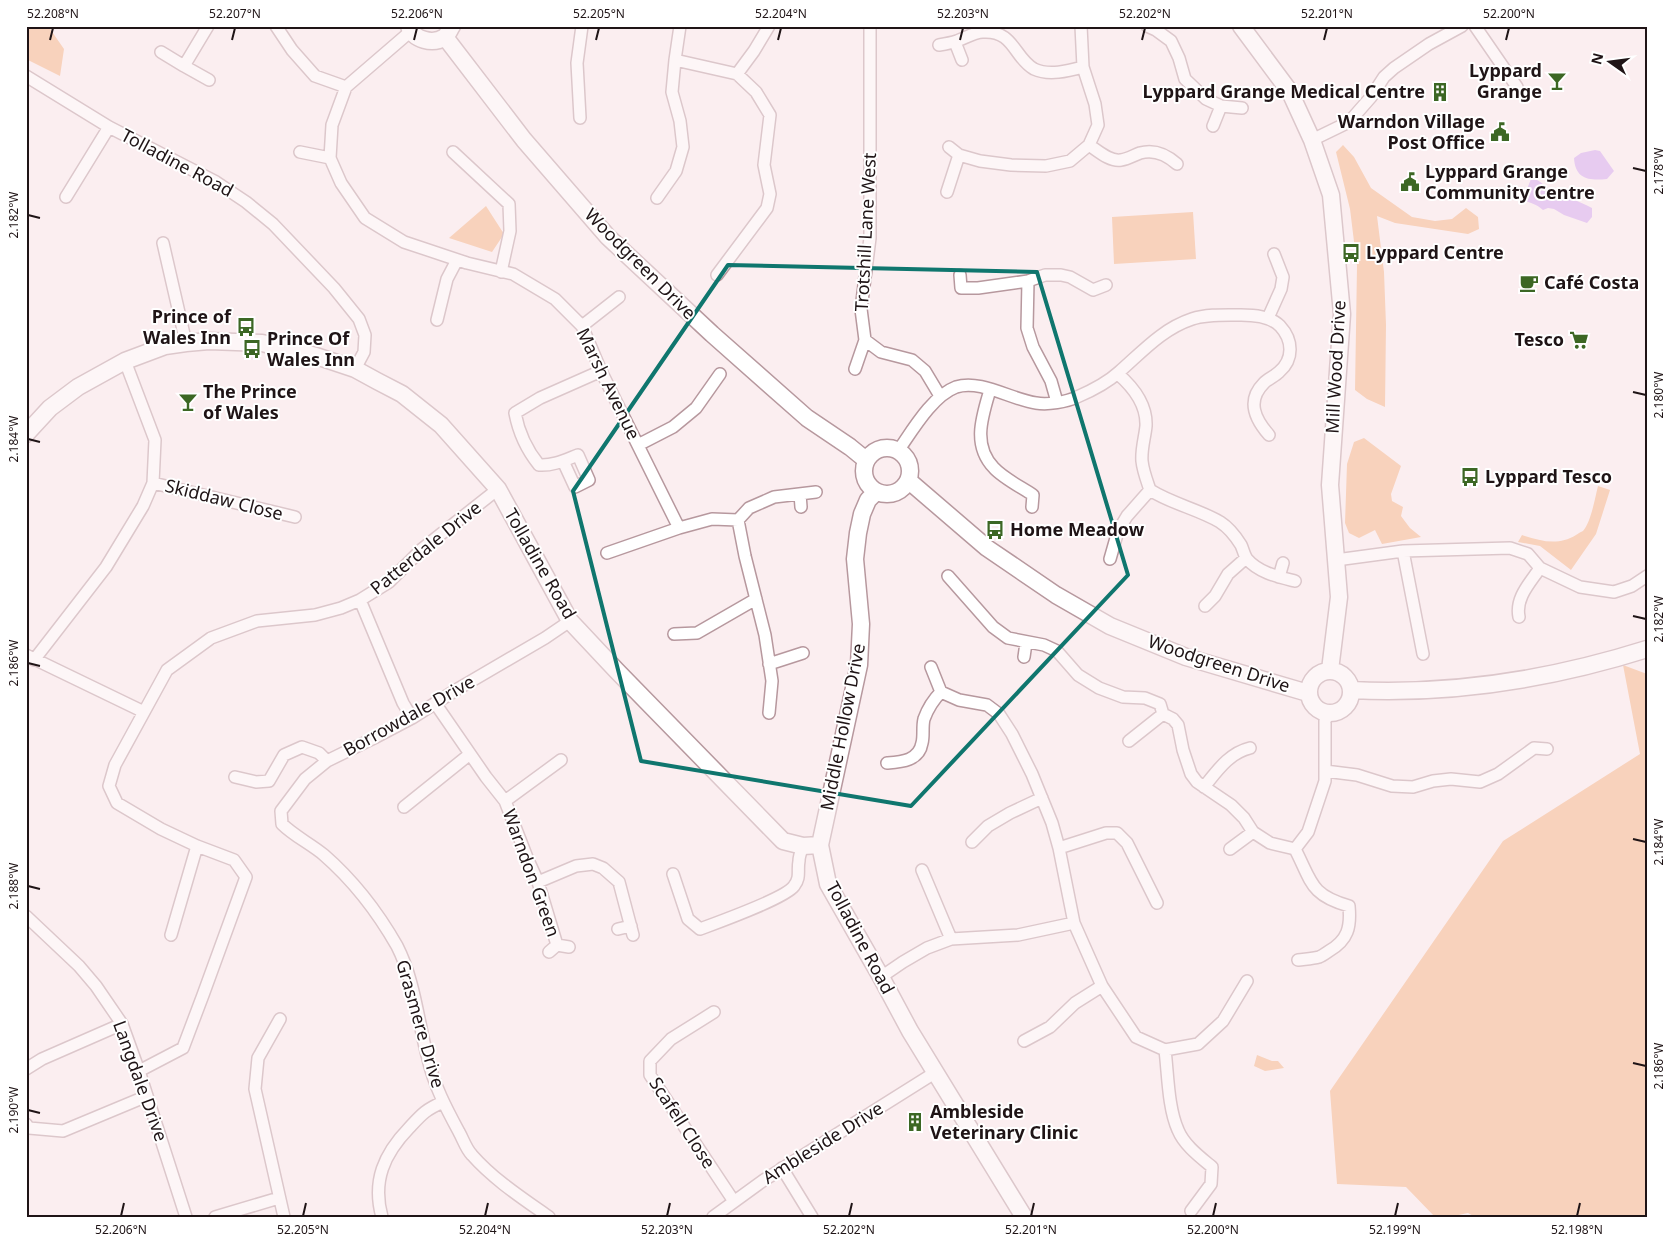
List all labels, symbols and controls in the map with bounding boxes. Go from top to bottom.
text: 52.208°N [27,5,79,22]
text: 52.207°N [209,5,261,22]
text: 52.206°N [391,5,443,22]
text: 52.205°N [573,5,625,22]
text: 52.204°N [755,5,807,22]
text: 52.203°N [937,5,989,22]
text: 52.202°N [1119,5,1171,22]
text: 52.201°N [1301,5,1353,22]
text: 52.200°N [1483,5,1535,22]
north arrow [1586,38,1636,88]
text: N [1586,51,1607,67]
place label: Lyppard Grange [1469,58,1542,103]
bar icon: Lyppard Grange [1546,70,1568,92]
place label: Lyppard Grange Medical Centre [1143,79,1425,103]
building icon: Lyppard Grange Medical Centre [1429,81,1451,103]
place label: Warndon Village Post Office [1338,109,1485,154]
public building icon: Warndon Village Post Office [1489,121,1511,143]
street label: Tolladine Road [117,122,238,202]
text: 2.178°W [1650,148,1667,194]
street label: Trotshill Lane West [849,151,881,312]
place label: Lyppard Grange Community Centre [1425,159,1595,204]
public building icon: Lyppard Grange Community Centre [1399,171,1421,193]
text: 2.182°W [5,192,22,238]
street label: Woodgreen Drive [580,202,702,324]
place label: Lyppard Centre [1366,240,1504,264]
bus stop icon: Lyppard Centre [1340,242,1362,264]
place label: Café Costa [1544,270,1639,294]
cafe icon: Café Costa [1518,272,1540,294]
street label: Mill Wood Drive [1320,300,1350,434]
place label: Prince of Wales Inn [143,304,232,349]
bus stop icon: Prince of Wales Inn [235,316,257,338]
street label: Marsh Avenue [571,324,646,443]
place label: Prince Of Wales Inn [267,326,355,371]
place label: Tesco [1515,327,1564,351]
supermarket icon: Tesco [1568,329,1590,351]
bus stop icon: Prince Of Wales Inn [241,338,263,360]
text: 2.180°W [1650,372,1667,418]
place label: The Prince of Wales [203,379,297,424]
bar icon: The Prince of Wales [177,391,199,413]
text: 2.184°W [5,416,22,462]
place label: Lyppard Tesco [1485,464,1612,488]
bus stop icon: Lyppard Tesco [1459,466,1481,488]
street label: Skiddaw Close [163,473,286,525]
street label: Patterdale Drive [365,495,486,599]
street label: Tolladine Road [499,504,582,623]
place label: Home Meadow [1010,517,1145,541]
bus stop icon: Home Meadow [984,519,1006,541]
text: 2.182°W [1650,596,1667,642]
street label: Woodgreen Drive [1145,629,1293,697]
text: 2.186°W [5,640,22,686]
street label: Middle Hollow Drive [814,641,870,813]
street label: Borrowdale Drive [338,669,479,761]
street label: Warndon Green [498,805,566,940]
text: 2.184°W [1650,819,1667,865]
text: 2.188°W [5,863,22,909]
street label: Tolladine Road [821,877,901,998]
street label: Grasmere Drive [391,957,451,1091]
street label: Langdale Drive [108,1017,174,1144]
text: 2.186°W [1650,1043,1667,1089]
street label: Scafell Close [644,1072,721,1173]
text: 2.190°W [5,1087,22,1133]
street label: Ambleside Drive [758,1095,887,1189]
place label: Ambleside Veterinary Clinic [930,1099,1078,1144]
building icon: Ambleside Veterinary Clinic [904,1111,926,1133]
text: 52.206°N [95,1221,147,1238]
text: 52.205°N [277,1221,329,1238]
text: 52.204°N [459,1221,511,1238]
text: 52.203°N [641,1221,693,1238]
text: 52.202°N [823,1221,875,1238]
text: 52.201°N [1005,1221,1057,1238]
text: 52.200°N [1187,1221,1239,1238]
text: 52.199°N [1369,1221,1421,1238]
text: 52.198°N [1551,1221,1603,1238]

